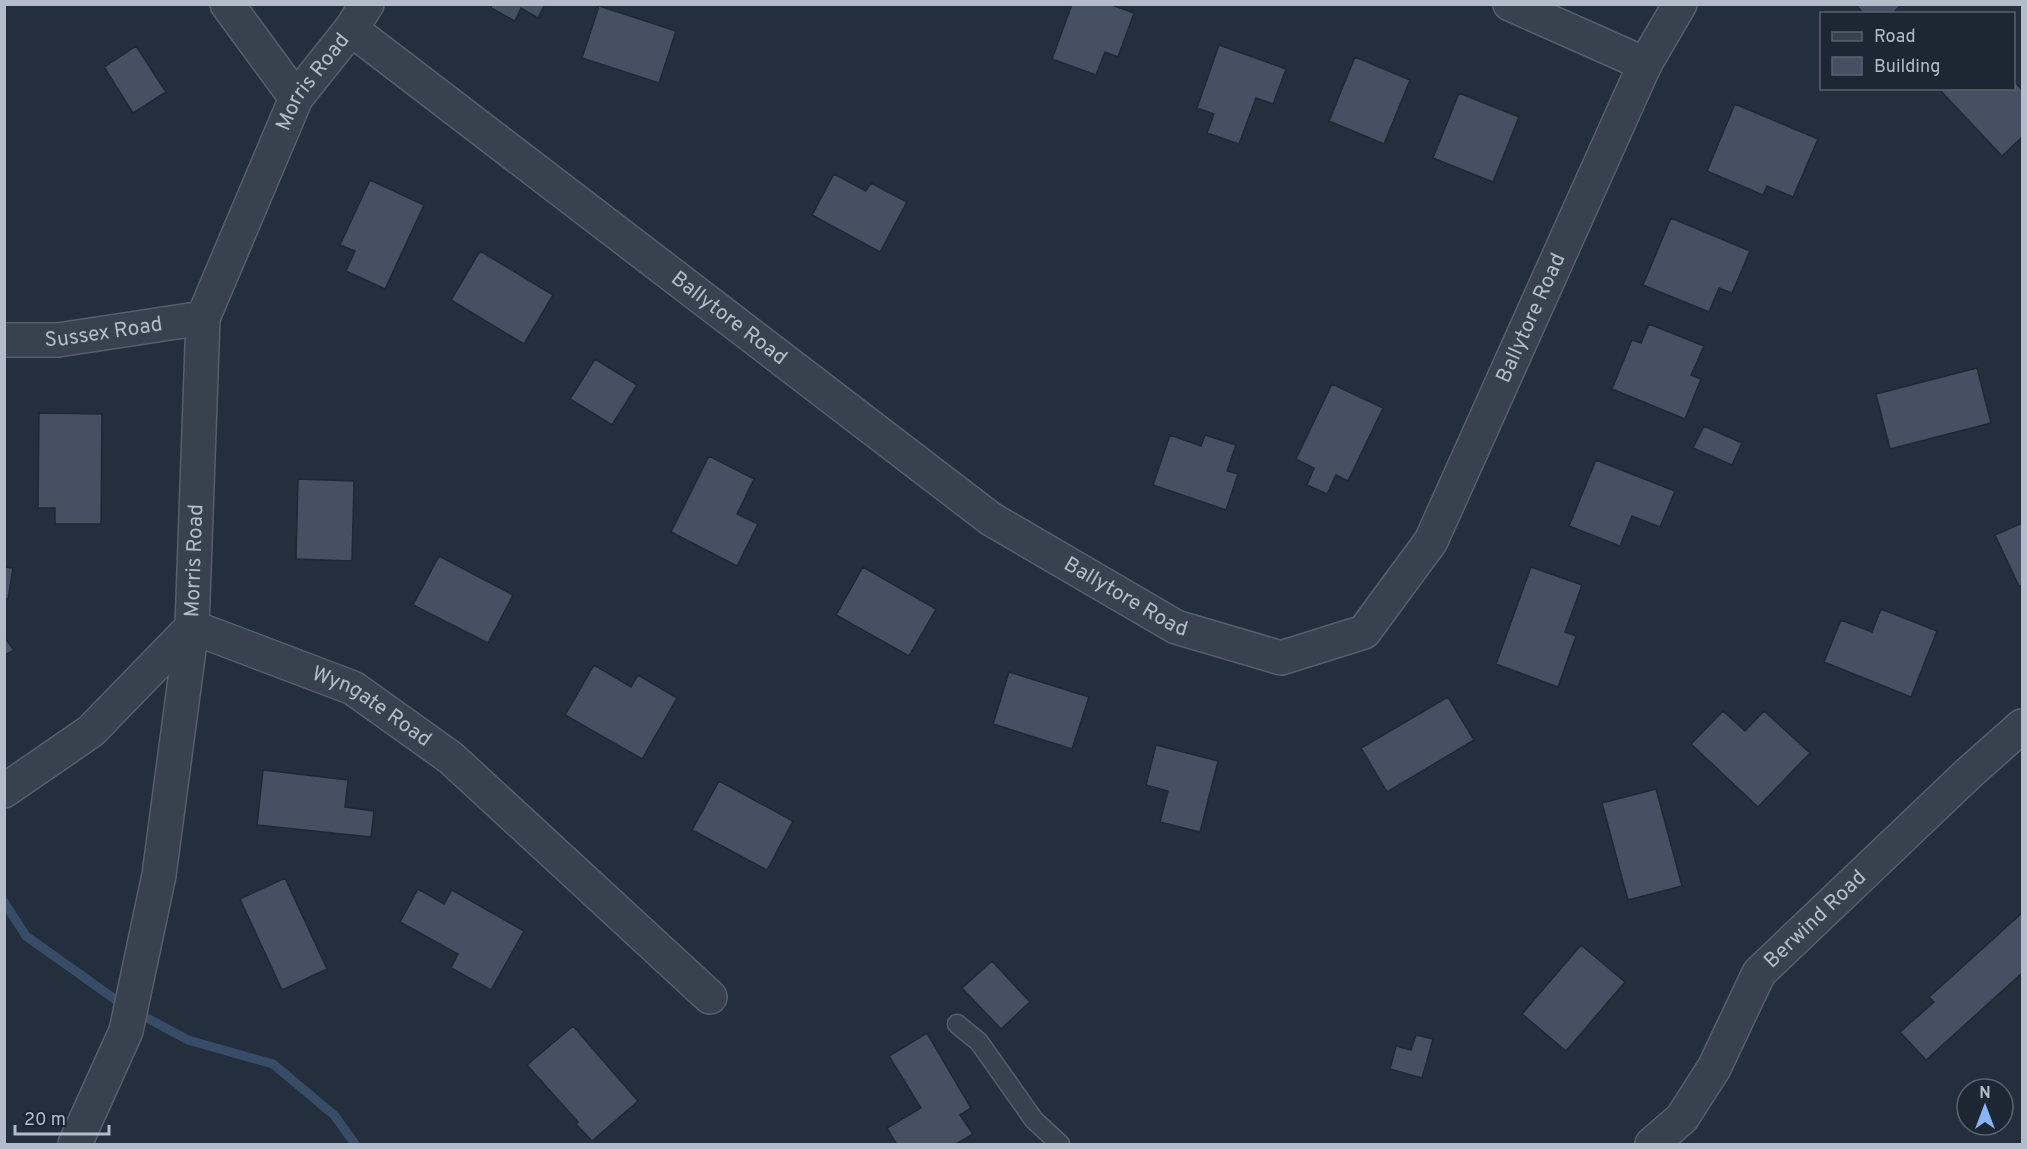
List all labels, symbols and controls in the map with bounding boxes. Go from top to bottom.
legend [1820,12,2015,90]
text: Road [1874,26,1916,49]
street label: Morris Road [270,28,356,135]
text: Building [1874,56,1940,79]
street label: Ballytore Road [1490,249,1572,387]
street label: Ballytore Road [665,265,792,371]
street label: Sussex Road [44,311,164,354]
street label: Morris Road [179,503,210,618]
street label: Ballytore Road [1059,551,1191,643]
street label: Wyngate Road [308,660,437,753]
street label: Berwind Road [1758,864,1872,974]
north arrow [1955,1077,2015,1137]
text: N [1979,1084,1991,1104]
scale bar [15,1098,110,1136]
text: 20 m [24,1109,66,1132]

